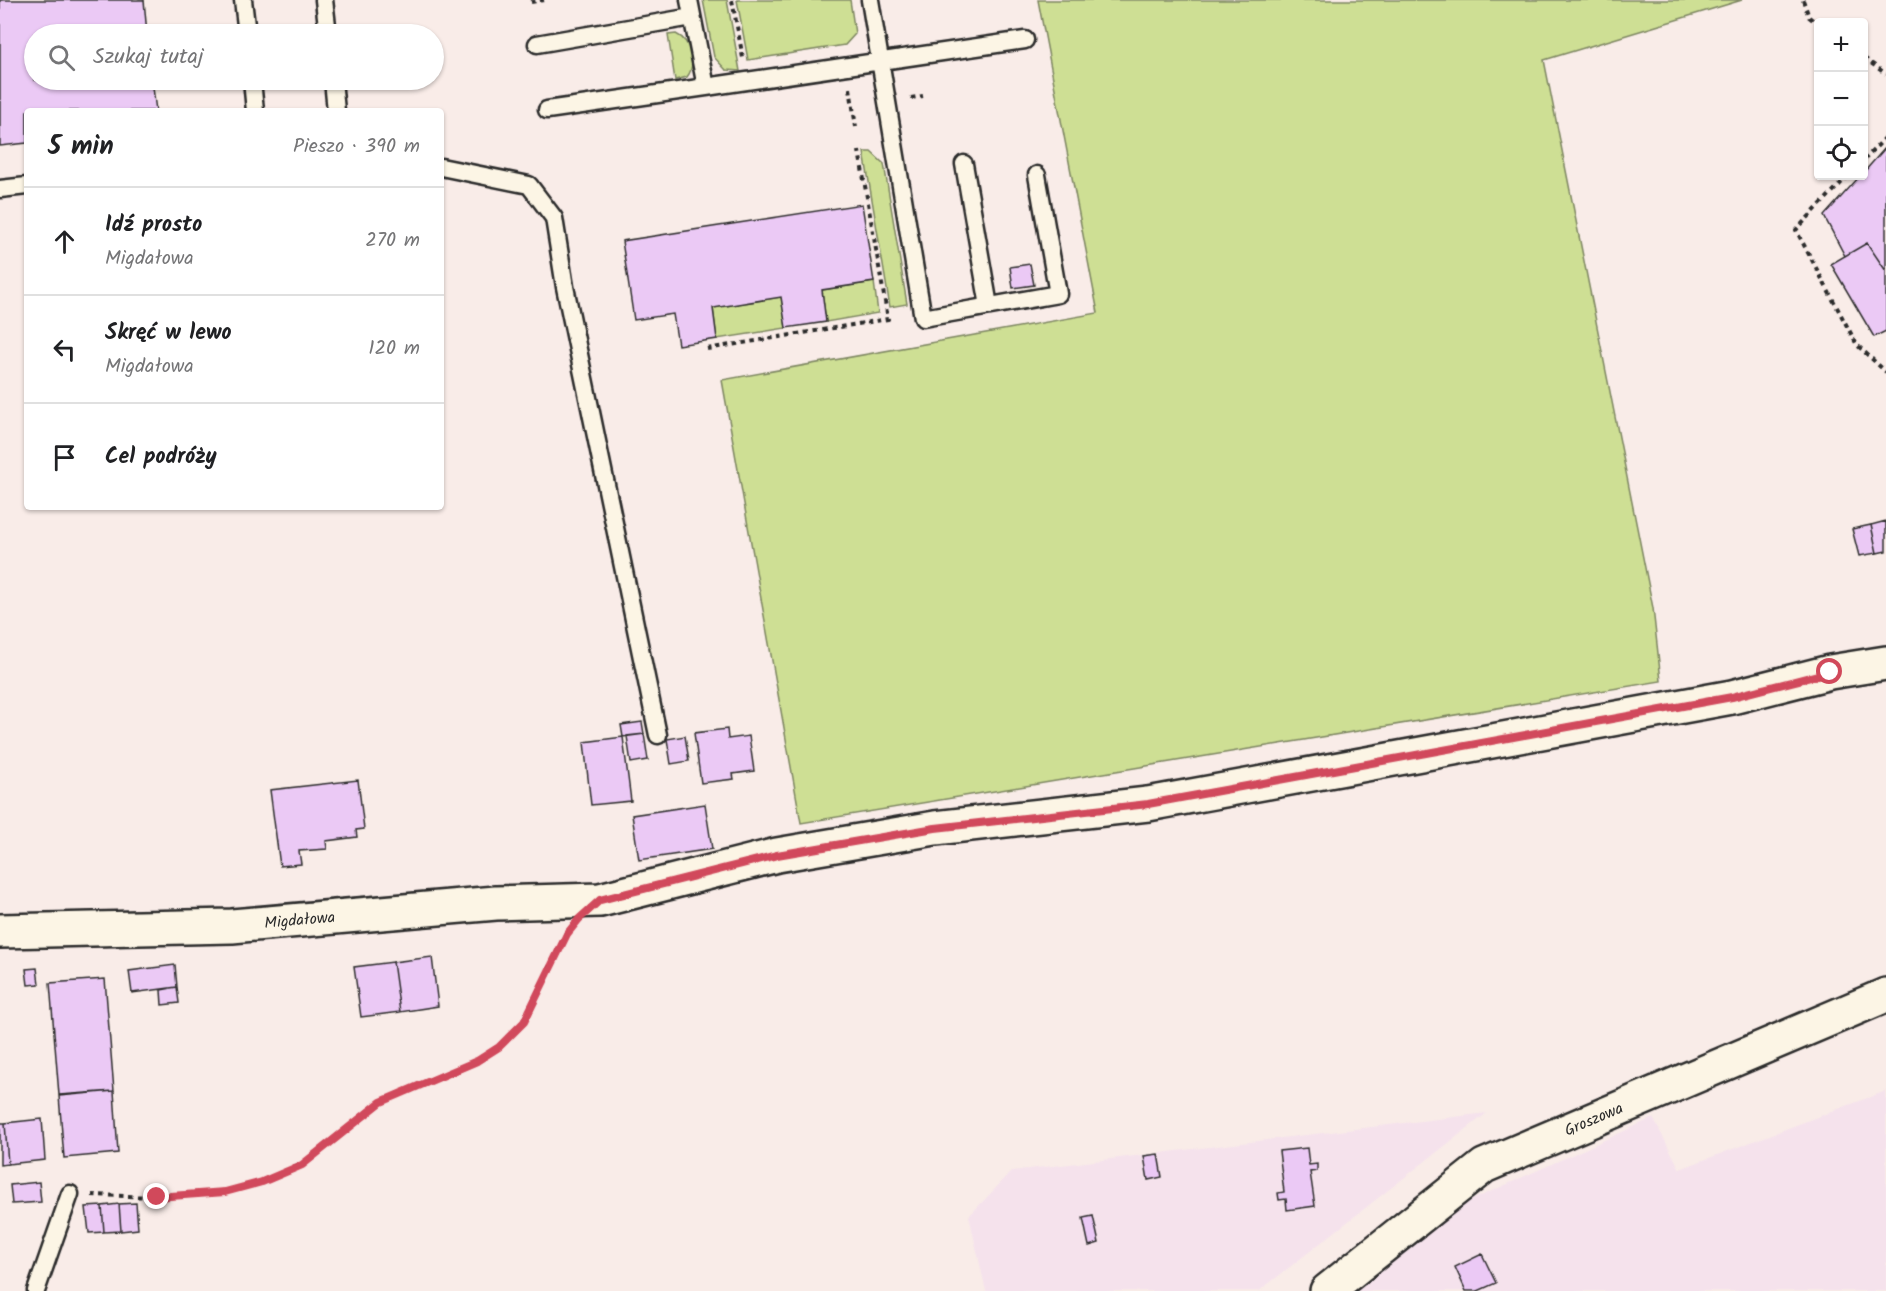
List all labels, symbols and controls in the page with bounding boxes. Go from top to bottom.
map controls [1814,18,1868,180]
button: + [1814,18,1868,72]
search box [24,24,444,90]
text: Szukaj tutaj [93,40,204,75]
icon: search [45,41,78,74]
button: − [1814,72,1868,126]
text: 5 min [48,126,114,168]
button: locate [1814,126,1868,180]
text: Pieszo · 390 m [293,131,420,163]
text: Idź prosto [105,208,202,243]
icon: ahead [48,225,81,258]
text: 270 m [365,225,420,257]
text: Migdałowa [105,243,194,275]
text: Skręć w lewo [105,316,232,351]
icon: left [48,333,81,366]
text: 120 m [368,333,420,365]
text: Migdałowa [105,351,194,383]
text: Cel podróży [105,440,217,475]
icon: arrive [48,441,81,474]
route start [1816,658,1842,684]
street label: Migdałowa [263,905,336,936]
street label: Groszowa [1560,1096,1627,1143]
route end [143,1183,169,1209]

